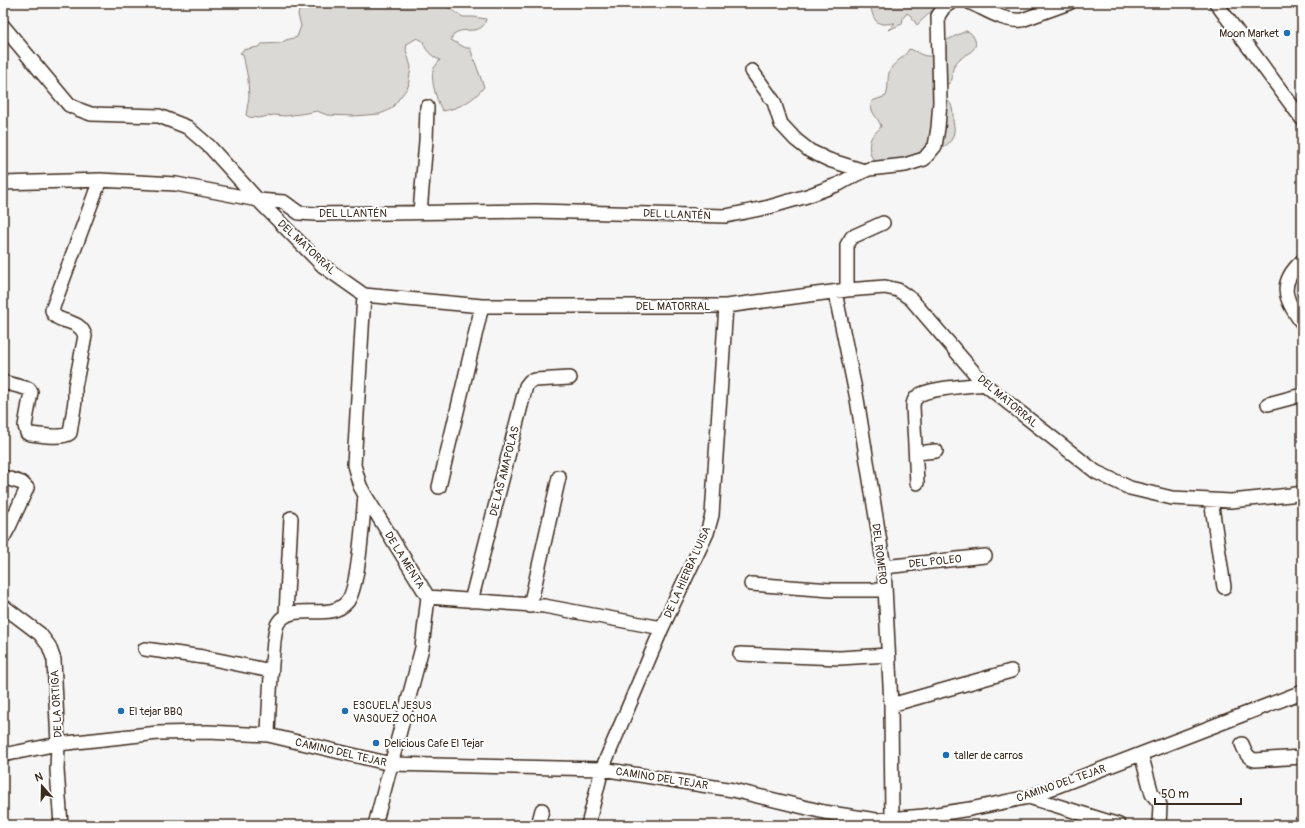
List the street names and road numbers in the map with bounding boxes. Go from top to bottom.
street label: DEL LLANTÉN [319,207,387,220]
street label: DEL LLANTÉN [643,207,711,222]
street label: DEL MATORRAL [275,217,338,278]
street label: DEL MATORRAL [636,300,710,313]
street label: DEL MATORRAL [975,372,1040,430]
street label: DE LAS AMAPOLAS [487,425,522,517]
street label: DEL ROMERO [869,523,890,585]
street label: DE LA HIERBA LUISA [661,524,713,620]
street label: DE LA MENTA [382,529,427,591]
street label: DEL POLEO [908,552,962,571]
street label: DE LA ORTIGA [48,670,65,738]
street label: CAMINO DEL TEJAR [294,736,388,769]
street label: CAMINO DEL TEJAR [1015,762,1108,805]
street label: CAMINO DEL TEJAR [615,765,709,792]

